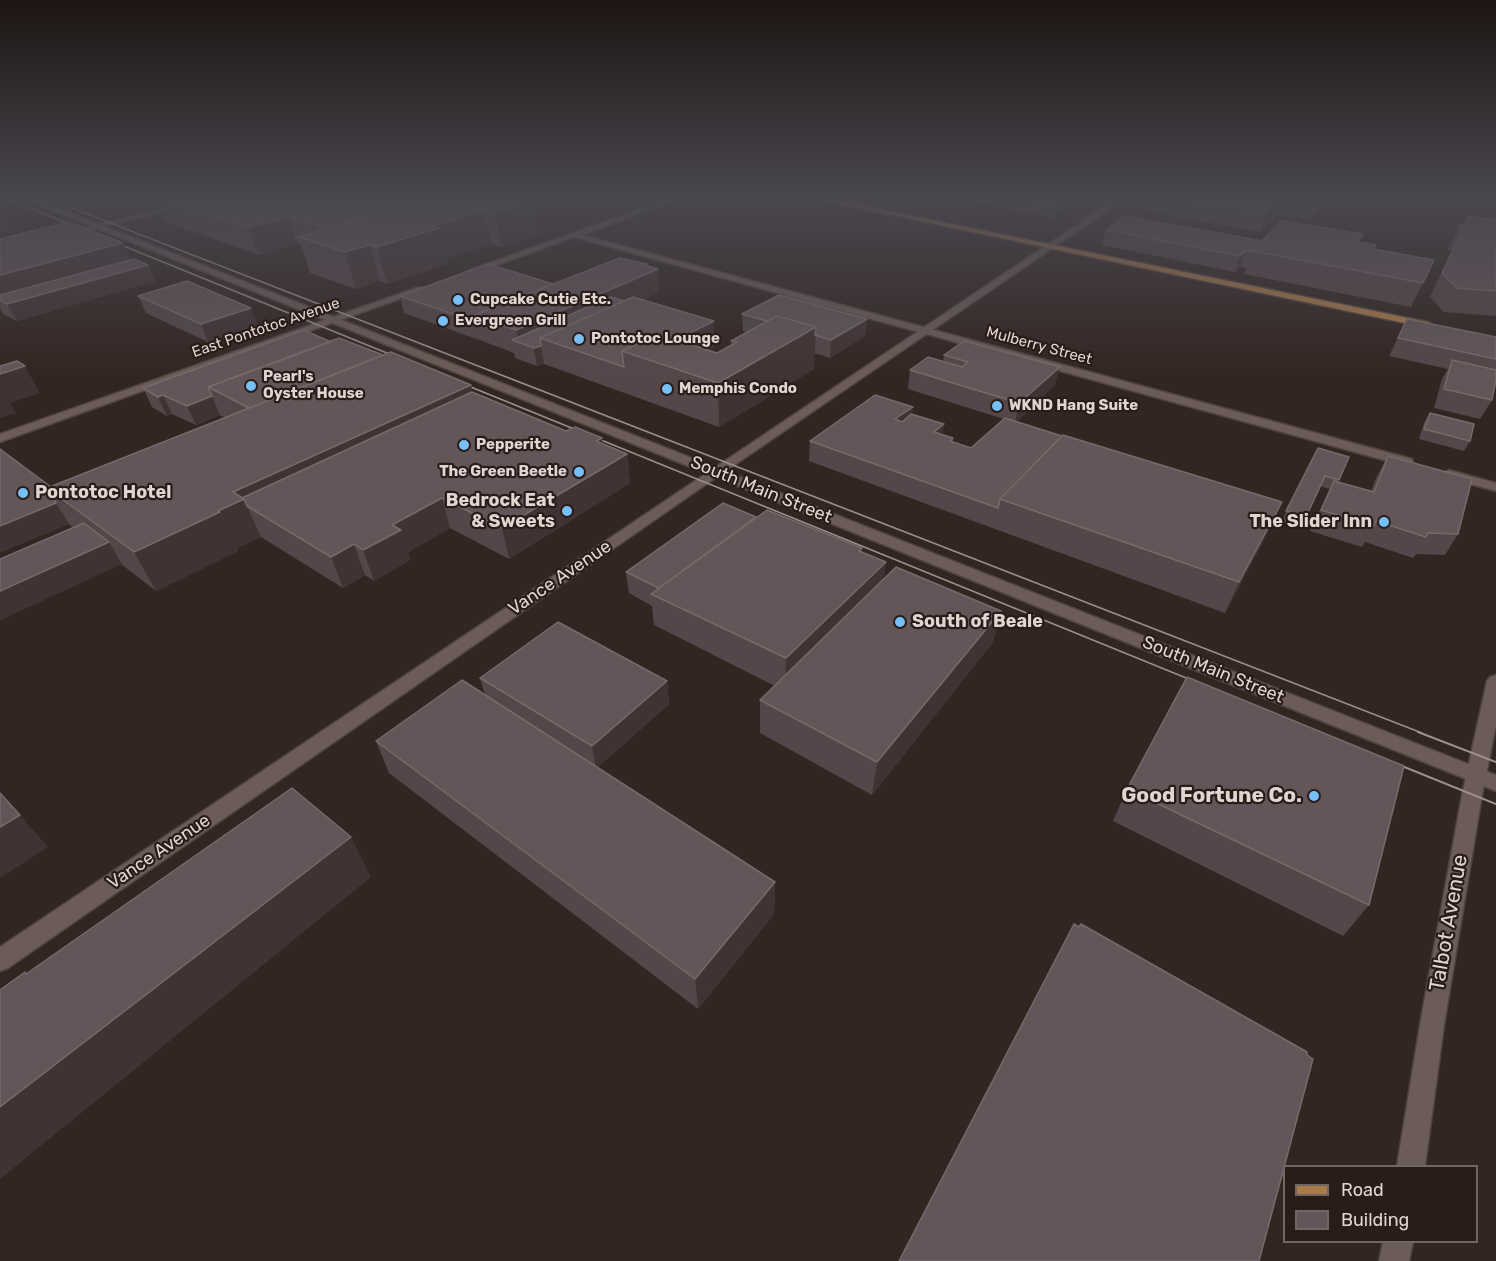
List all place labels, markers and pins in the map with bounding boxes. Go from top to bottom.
place label: Cupcake Cutie Etc. [470,291,611,309]
marker: Cupcake Cutie Etc. [451,293,465,307]
place label: Evergreen Grill [455,312,566,330]
marker: Evergreen Grill [436,314,450,328]
place label: Pontotoc Lounge [591,330,720,348]
marker: Pontotoc Lounge [572,332,586,346]
place label: Pearl's Oyster House [263,368,364,403]
marker: Pearl's Oyster House [244,379,258,393]
place label: Memphis Condo [679,380,797,398]
marker: Memphis Condo [660,382,674,396]
place label: WKND Hang Suite [1009,397,1138,415]
marker: WKND Hang Suite [990,399,1004,413]
place label: Pepperite [476,436,550,454]
marker: Pepperite [457,438,471,452]
place label: The Green Beetle [439,463,567,481]
marker: The Green Beetle [572,465,586,479]
place label: Pontotoc Hotel [35,482,171,504]
marker: Pontotoc Hotel [16,486,30,500]
place label: Bedrock Eat & Sweets [446,490,555,532]
marker: Bedrock Eat & Sweets [560,504,574,518]
place label: The Slider Inn [1249,511,1372,533]
marker: The Slider Inn [1377,515,1391,529]
place label: South of Beale [912,611,1043,633]
marker: South of Beale [893,615,907,629]
place label: Good Fortune Co. [1121,783,1302,809]
marker: Good Fortune Co. [1307,789,1321,803]

